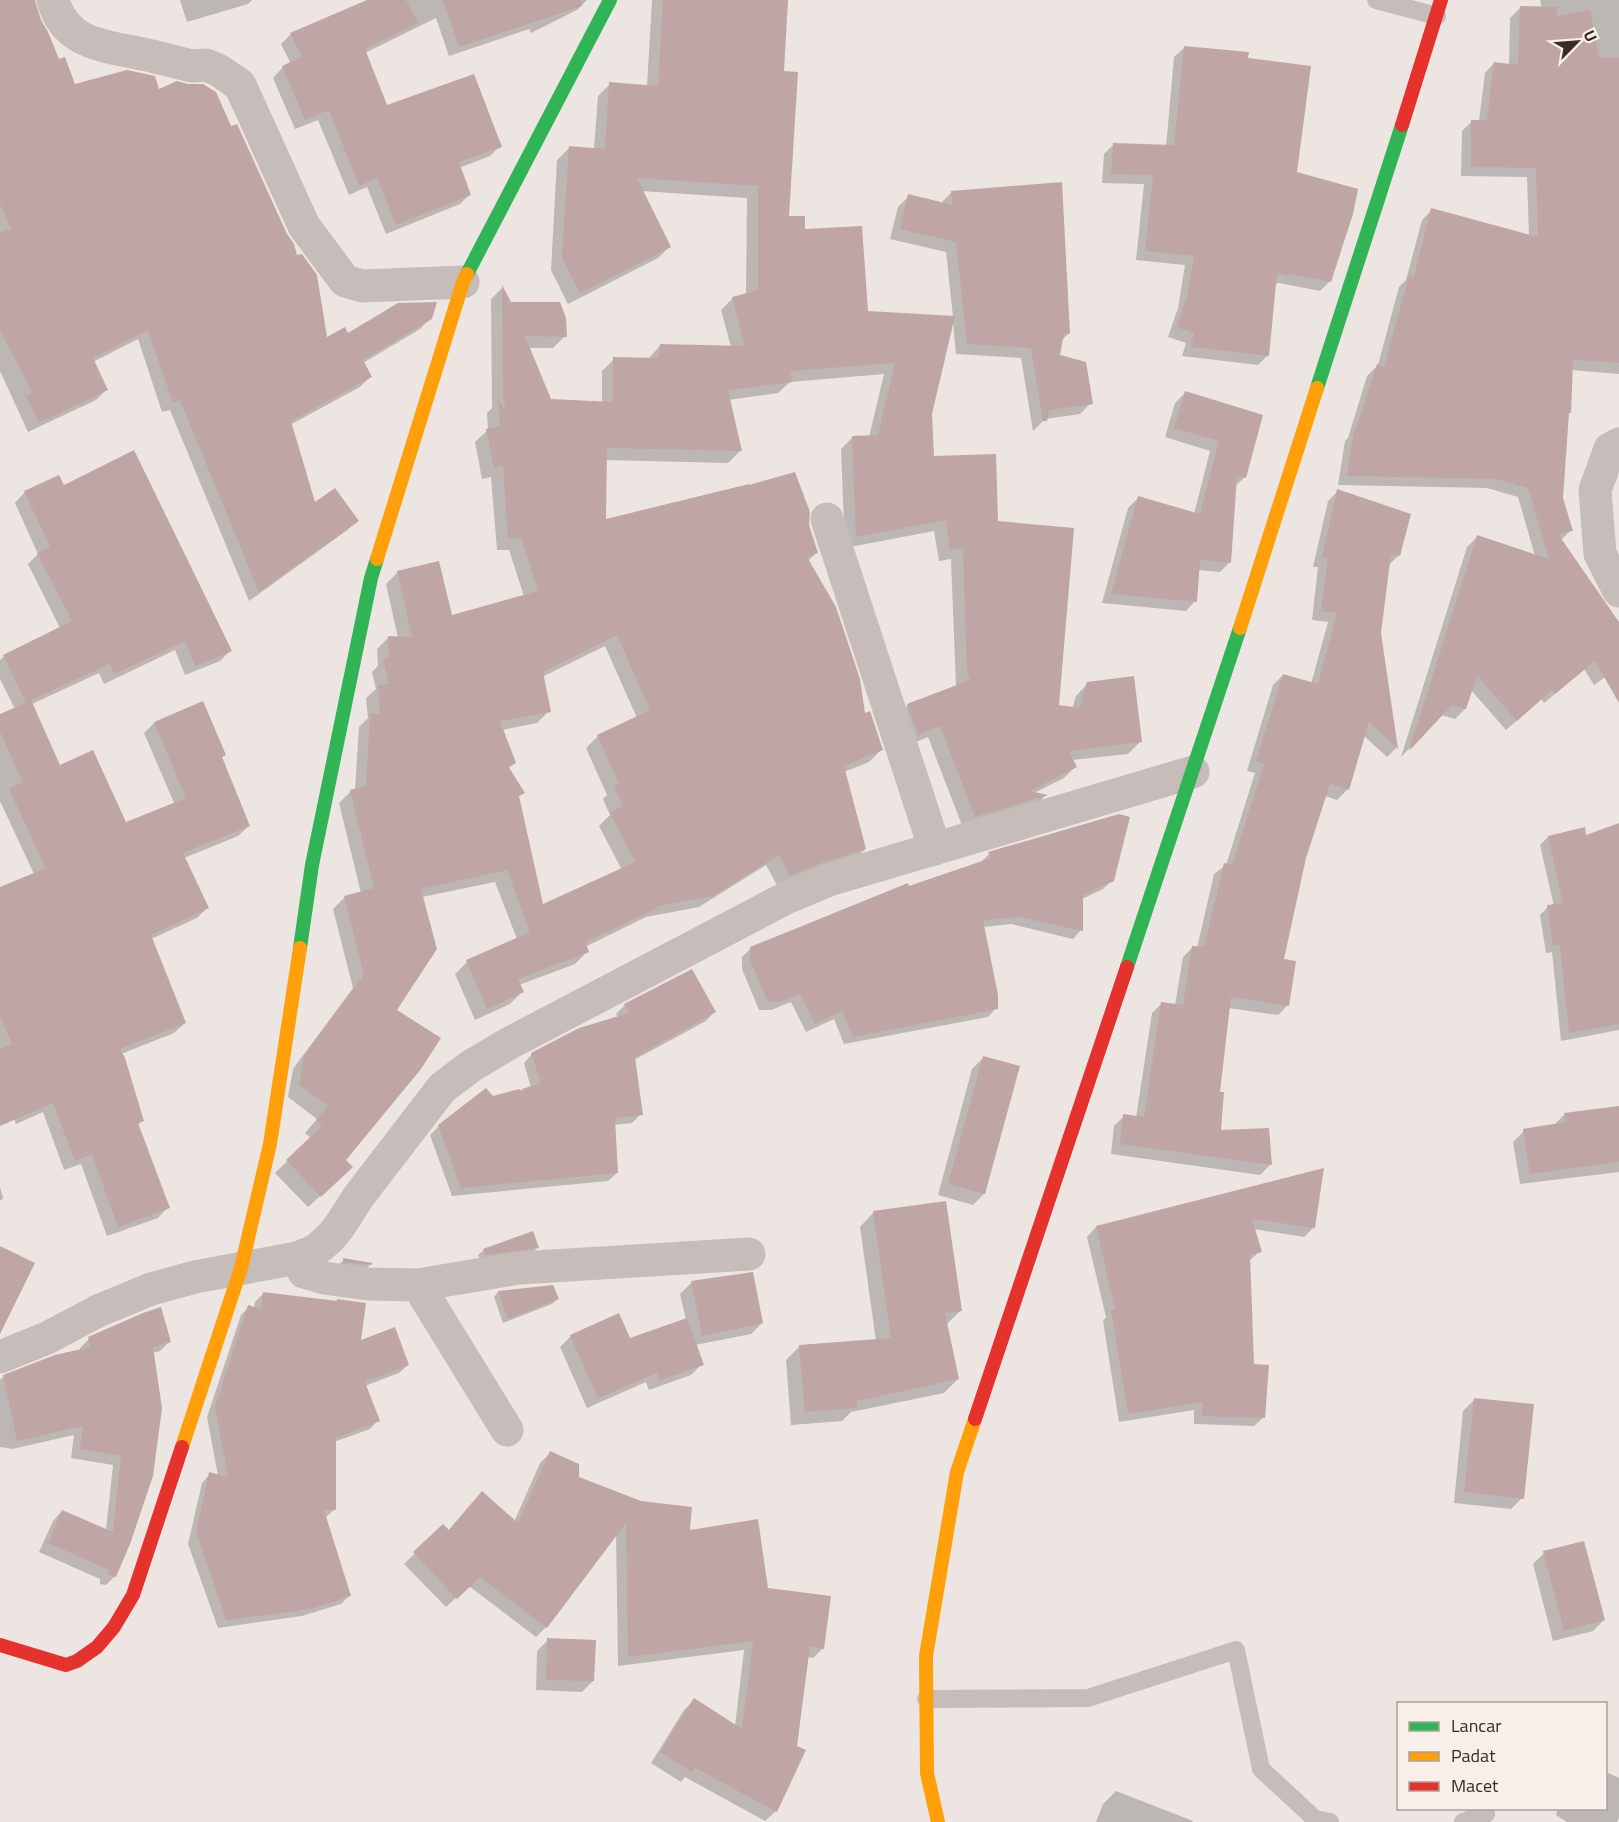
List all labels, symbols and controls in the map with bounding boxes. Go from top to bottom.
north arrow [1547,12,1607,72]
text: U [1578,26,1604,45]
legend [1397,1702,1607,1810]
text: Lancar [1451,1712,1501,1739]
text: Padat [1451,1742,1496,1769]
text: Macet [1451,1772,1499,1799]

